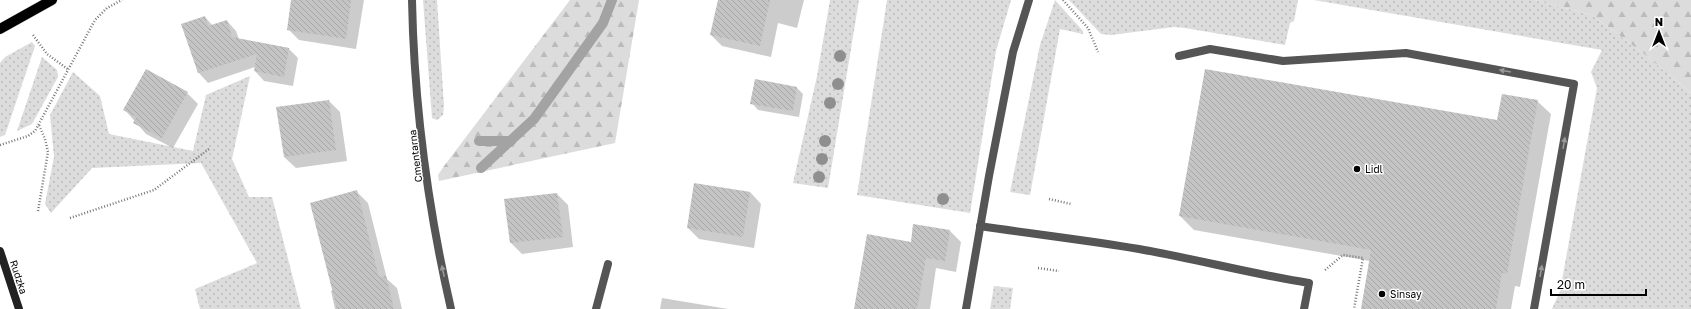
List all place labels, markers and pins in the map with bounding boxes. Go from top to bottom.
place label: Lidl [1365,163,1383,175]
marker: Lidl [1352,164,1362,174]
place label: Sinsay [1390,288,1422,300]
marker: Sinsay [1377,289,1387,299]

